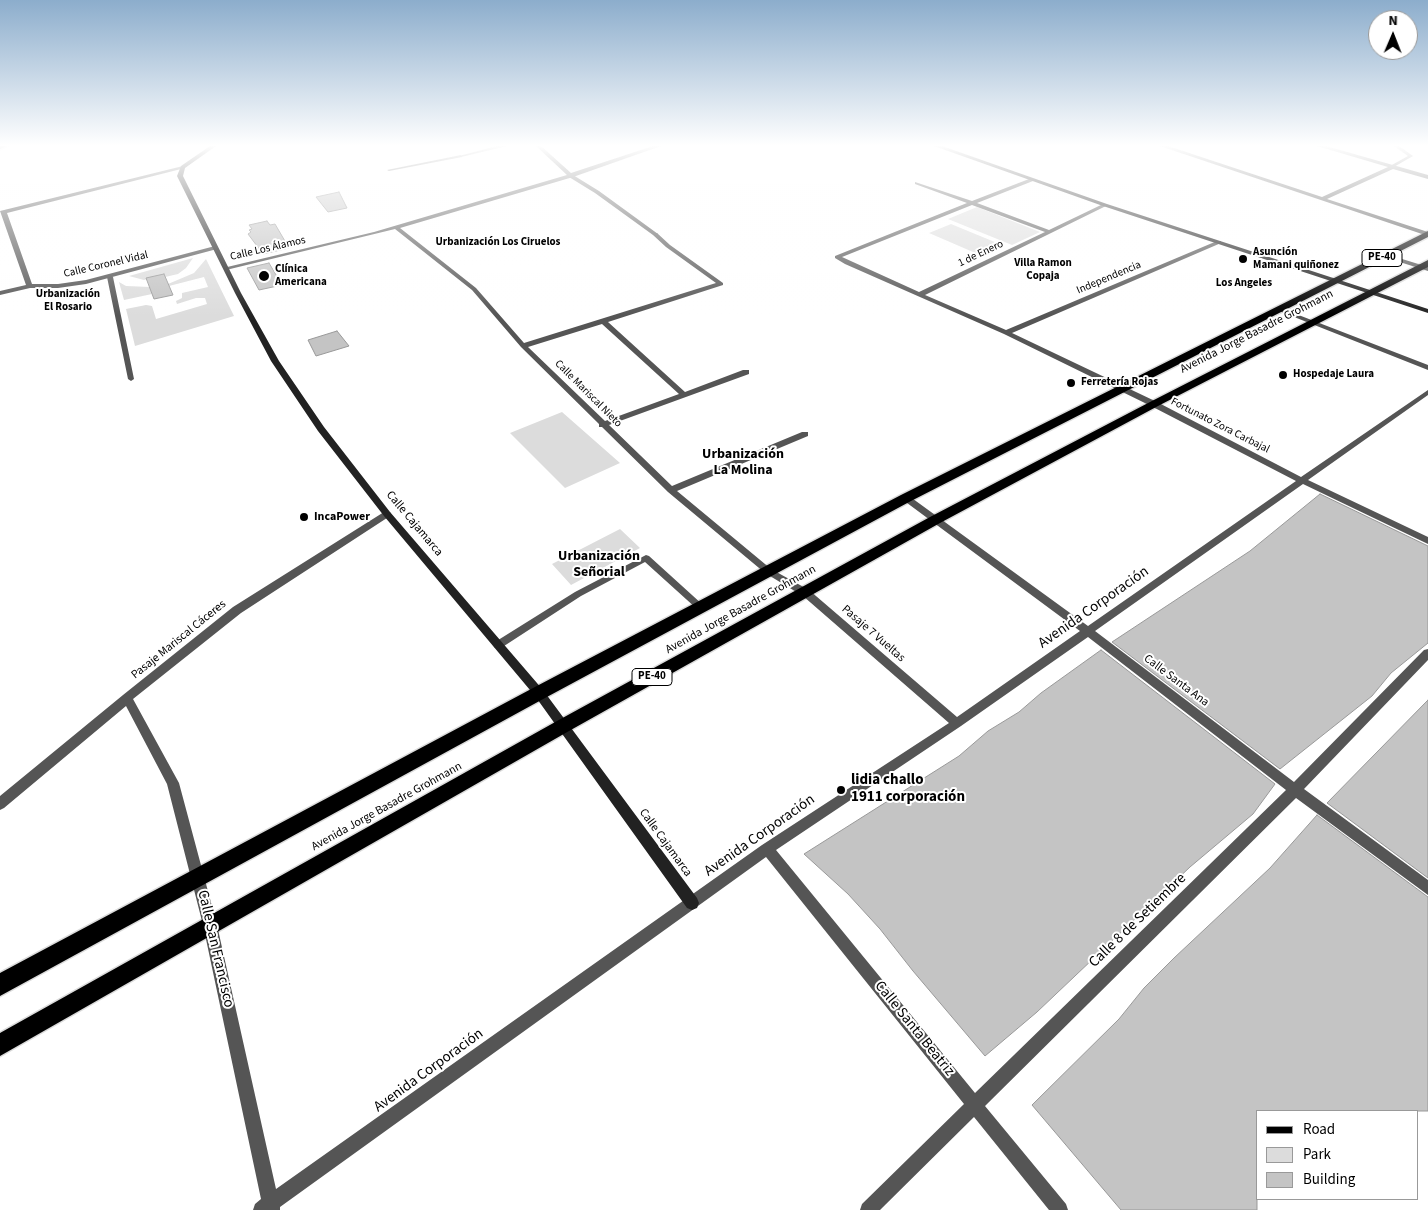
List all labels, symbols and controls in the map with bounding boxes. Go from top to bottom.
north arrow [1368,10,1418,60]
text: N [1388,11,1398,31]
street label: Calle Los Álamos [229,234,307,264]
district label: Urbanización Los Ciruelos [436,236,560,250]
street label: 1 de Enero [956,238,1006,270]
place label: Asunción Mamani quiñonez [1253,246,1339,272]
street label: Calle Coronel Vidal [62,249,150,281]
road number: PE-40 [1362,250,1402,266]
marker: Asunción Mamani quiñonez [1237,253,1249,265]
district label: Villa Ramon Copaja [1014,257,1072,283]
street label: Independencia [1075,258,1143,298]
place label: Clínica Americana [275,263,327,289]
marker: Clínica Americana [257,269,271,283]
district label: Los Angeles [1216,277,1272,291]
street label: Avenida Jorge Basadre Grohmann [1178,287,1336,377]
district label: Urbanización El Rosario [36,288,100,314]
street label: Calle Mariscal Nieto [552,358,624,430]
place label: Hospedaje Laura [1293,368,1374,382]
marker: Hospedaje Laura [1277,369,1289,381]
place label: Ferretería Rojas [1081,376,1158,390]
marker: Ferretería Rojas [1065,377,1077,389]
street label: Fortunato Zora Carbajal [1168,395,1272,457]
district label: Urbanización La Molina [702,447,784,480]
street label: Calle Cajamarca [383,488,445,560]
place label: IncaPower [314,510,370,524]
marker: IncaPower [298,511,310,523]
district label: Urbanización Señorial [558,549,640,582]
street label: Avenida Jorge Basadre Grohmann [663,563,819,657]
street label: Avenida Corporación [1035,563,1153,653]
street label: Pasaje Mariscal Cáceres [129,597,229,683]
street label: Pasaje 7 Vueltas [838,603,908,665]
street label: Calle Santa Ana [1141,652,1211,710]
road number: PE-40 [632,669,672,686]
street label: Avenida Jorge Basadre Grohmann [309,760,465,854]
place label: lidia challo 1911 corporación [851,772,965,807]
marker: lidia challo 1911 corporación [835,784,847,796]
street label: Avenida Corporación [701,791,819,881]
street label: Calle Cajamarca [635,806,695,880]
street label: Calle 8 de Setiembre [1086,870,1190,972]
street label: Calle San Francisco [193,888,237,1010]
street label: Calle Santa Beatriz [870,978,958,1080]
street label: Avenida Corporación [371,1025,487,1117]
legend [1256,1110,1418,1200]
text: Road [1303,1119,1335,1140]
text: Park [1303,1144,1331,1165]
text: Building [1303,1169,1355,1190]

